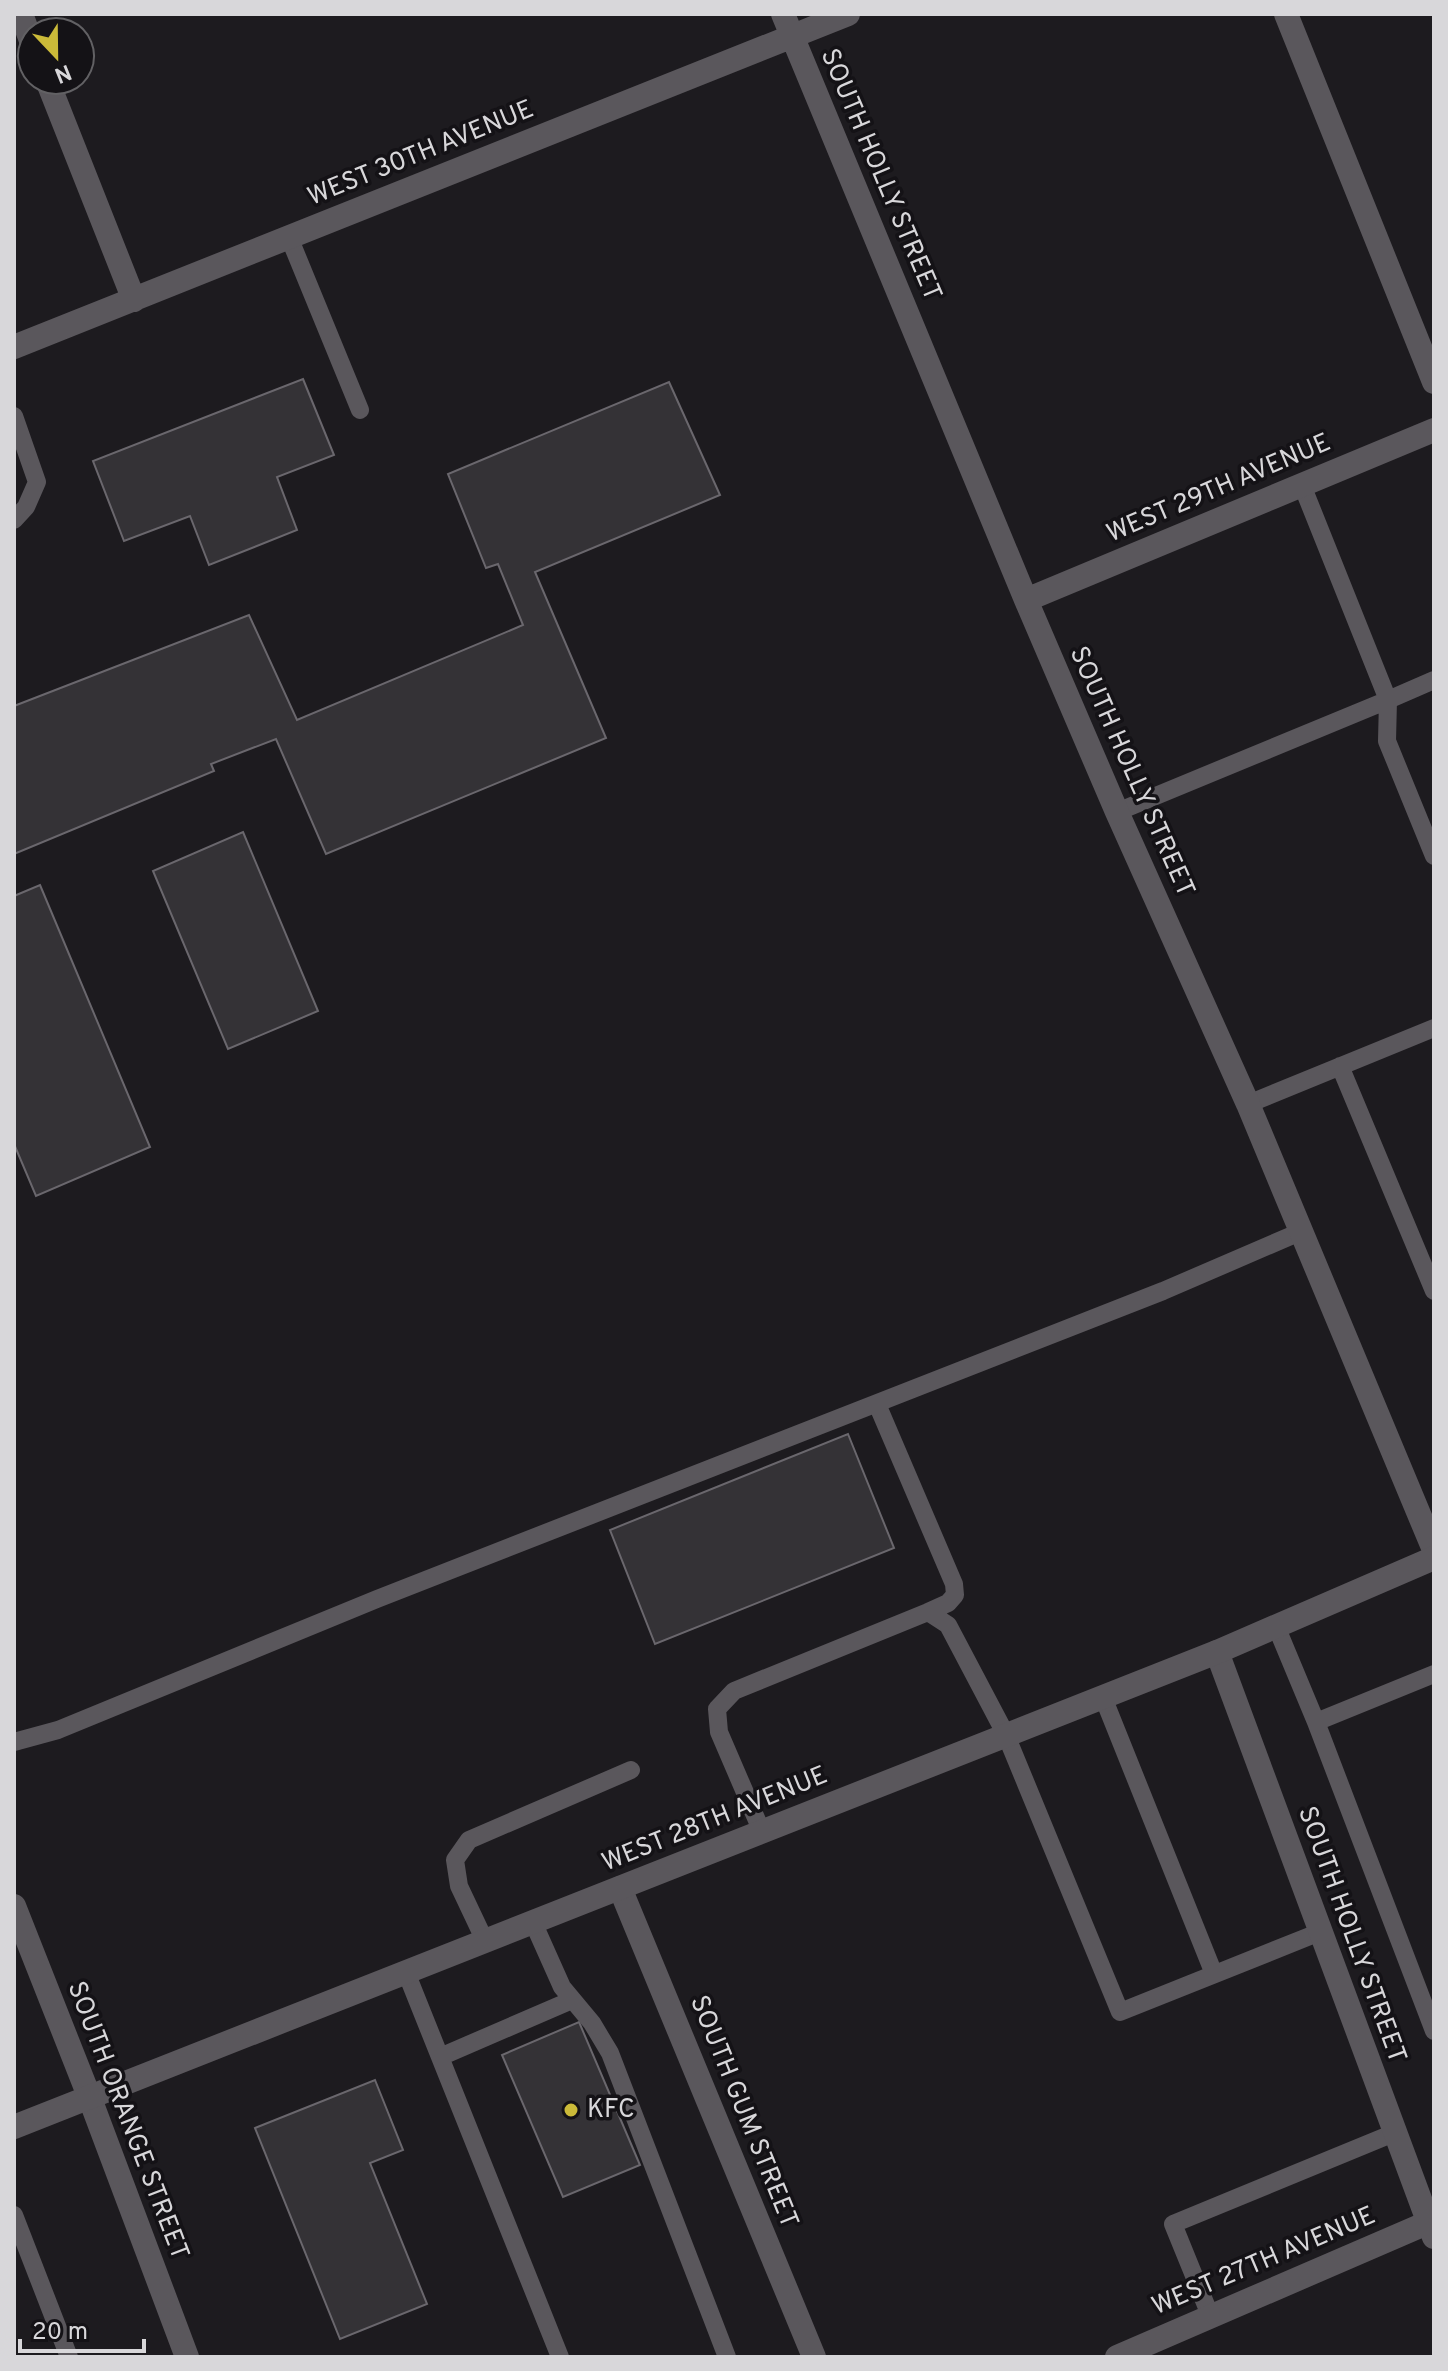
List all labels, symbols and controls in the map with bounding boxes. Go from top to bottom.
north arrow [16,16,96,96]
street label: SOUTH HOLLY STREET [812,44,948,306]
text: N [50,57,75,88]
street label: WEST 30TH AVENUE [303,94,539,214]
street label: WEST 29TH AVENUE [1102,427,1336,551]
street label: SOUTH HOLLY STREET [1061,642,1201,902]
street label: WEST 28TH AVENUE [597,1760,833,1880]
street label: SOUTH HOLLY STREET [1289,1802,1413,2068]
street label: SOUTH ORANGE STREET [59,1977,195,2265]
street label: SOUTH GUM STREET [681,1991,805,2233]
place label: KFC [587,2094,635,2127]
marker: KFC [562,2101,580,2119]
street label: WEST 27TH AVENUE [1147,2200,1381,2324]
scale bar [20,2303,144,2353]
text: 20 m [32,2318,88,2348]

